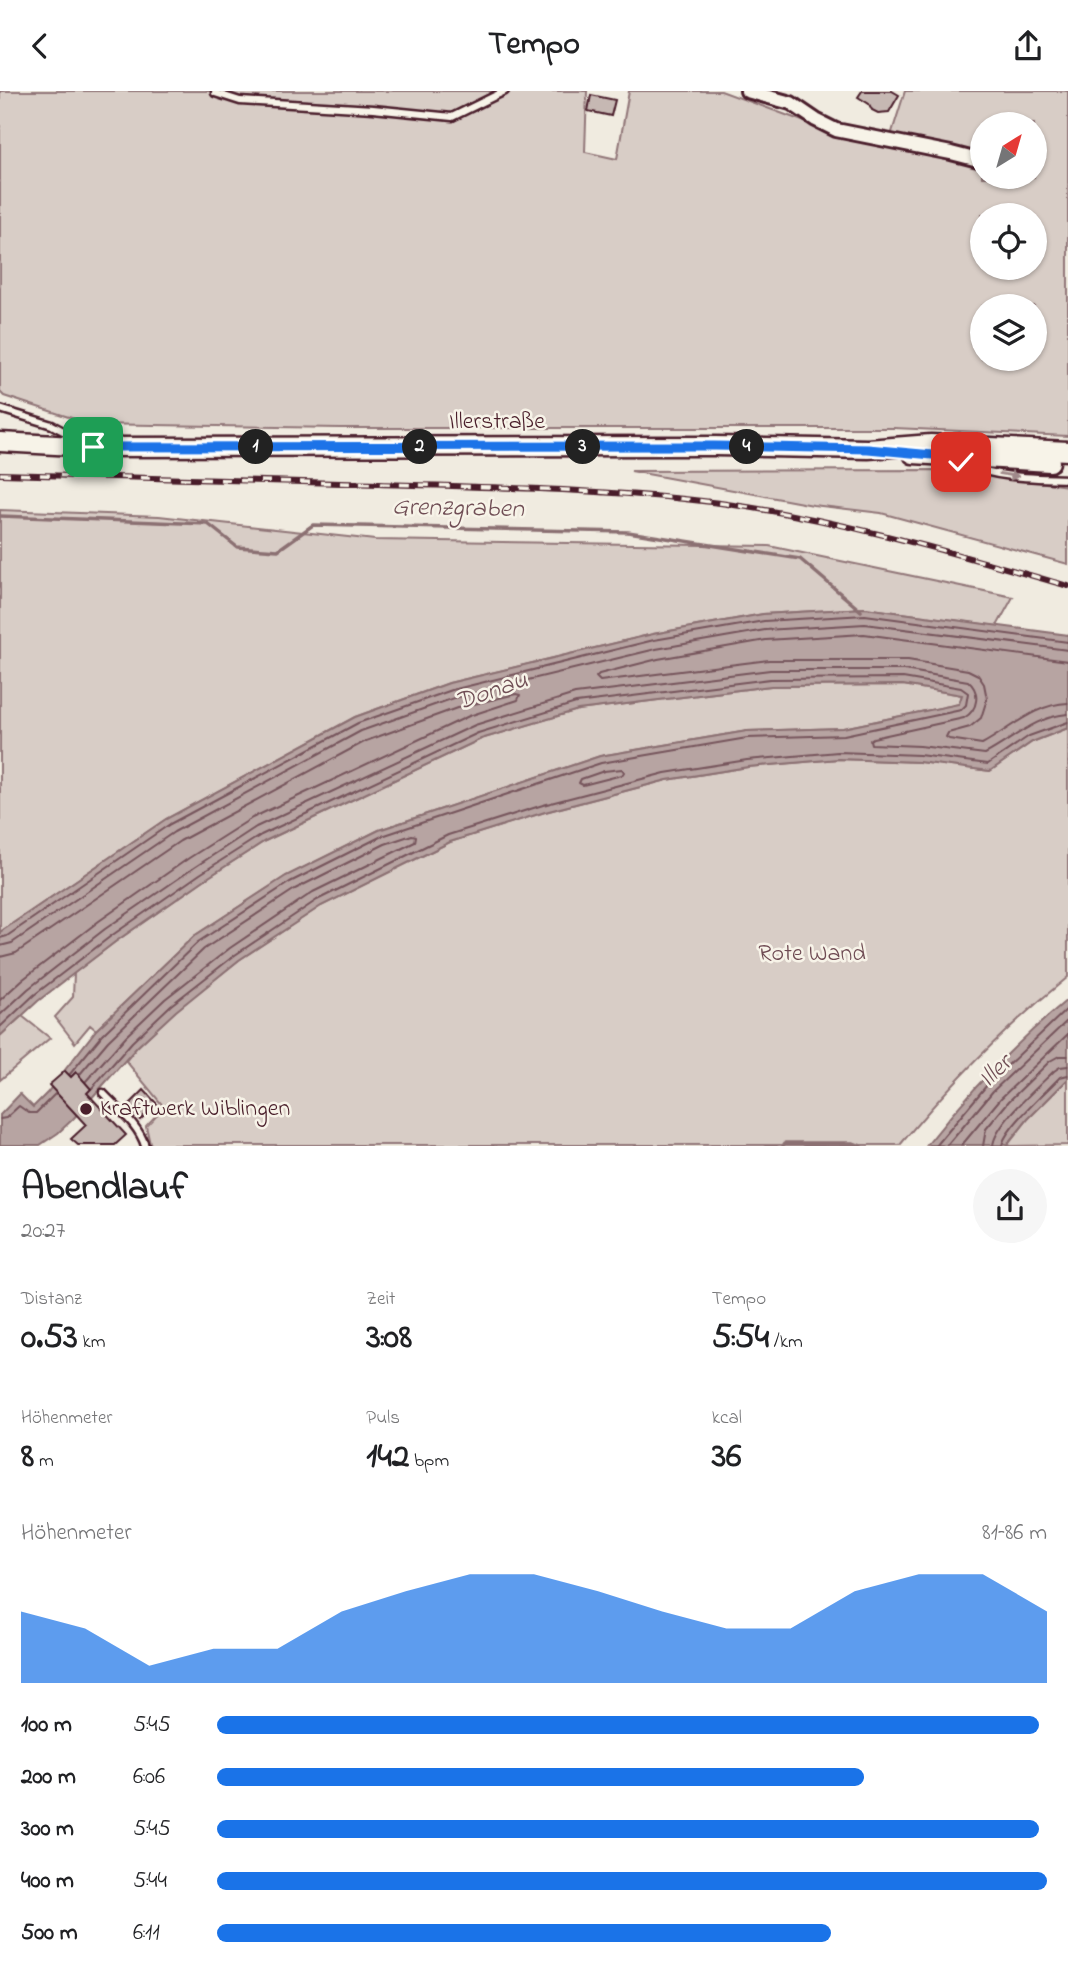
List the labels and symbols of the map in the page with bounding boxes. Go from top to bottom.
north arrow [970,112,1046,189]
street label: Illerstraße [449,405,545,440]
pin [63,417,123,477]
pin: 1 [238,429,274,465]
pin: 2 [402,429,438,465]
pin: 3 [566,429,600,465]
pin: 4 [730,429,764,465]
pin [931,432,991,492]
one-way arrow [999,470,1021,481]
water label: Grenzgraben [392,489,525,529]
water label: Donau [451,662,533,722]
park label: Rote Wand [758,937,866,972]
water label: Iller [970,1044,1024,1098]
place label: Kraftwerk Wiblingen [100,1092,290,1127]
marker: Kraftwerk Wiblingen [78,1101,94,1117]

